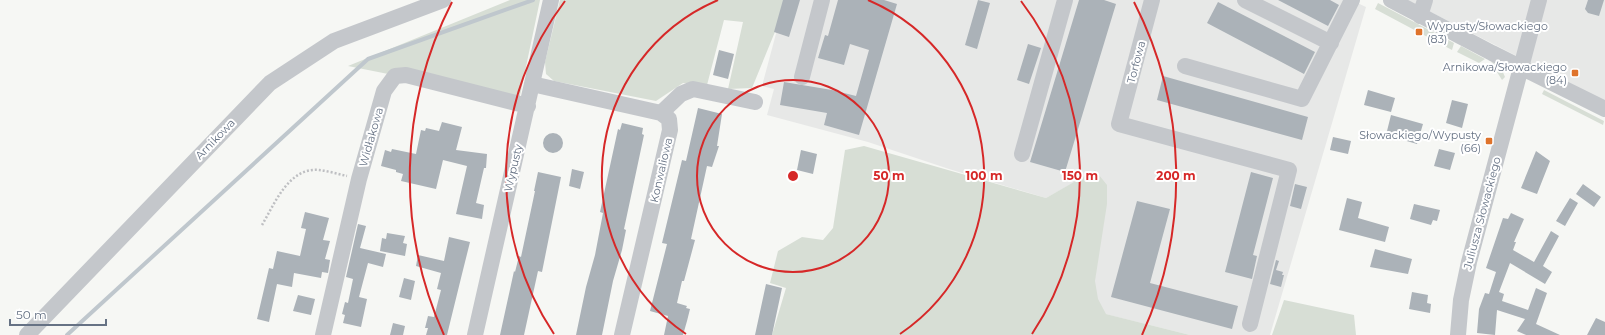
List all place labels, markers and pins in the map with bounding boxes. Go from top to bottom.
place label: Wypusty/Słowackiego (83) [1427,19,1548,46]
marker: Wypusty/Słowackiego (83) [1414,27,1424,37]
place label: Arnikowa/Słowackiego (84) [1443,60,1567,87]
marker: Arnikowa/Słowackiego (84) [1570,68,1580,78]
place label: Słowackiego/Wypusty (66) [1359,128,1481,155]
marker: Słowackiego/Wypusty (66) [1484,136,1494,146]
centre of rings [786,169,800,183]

